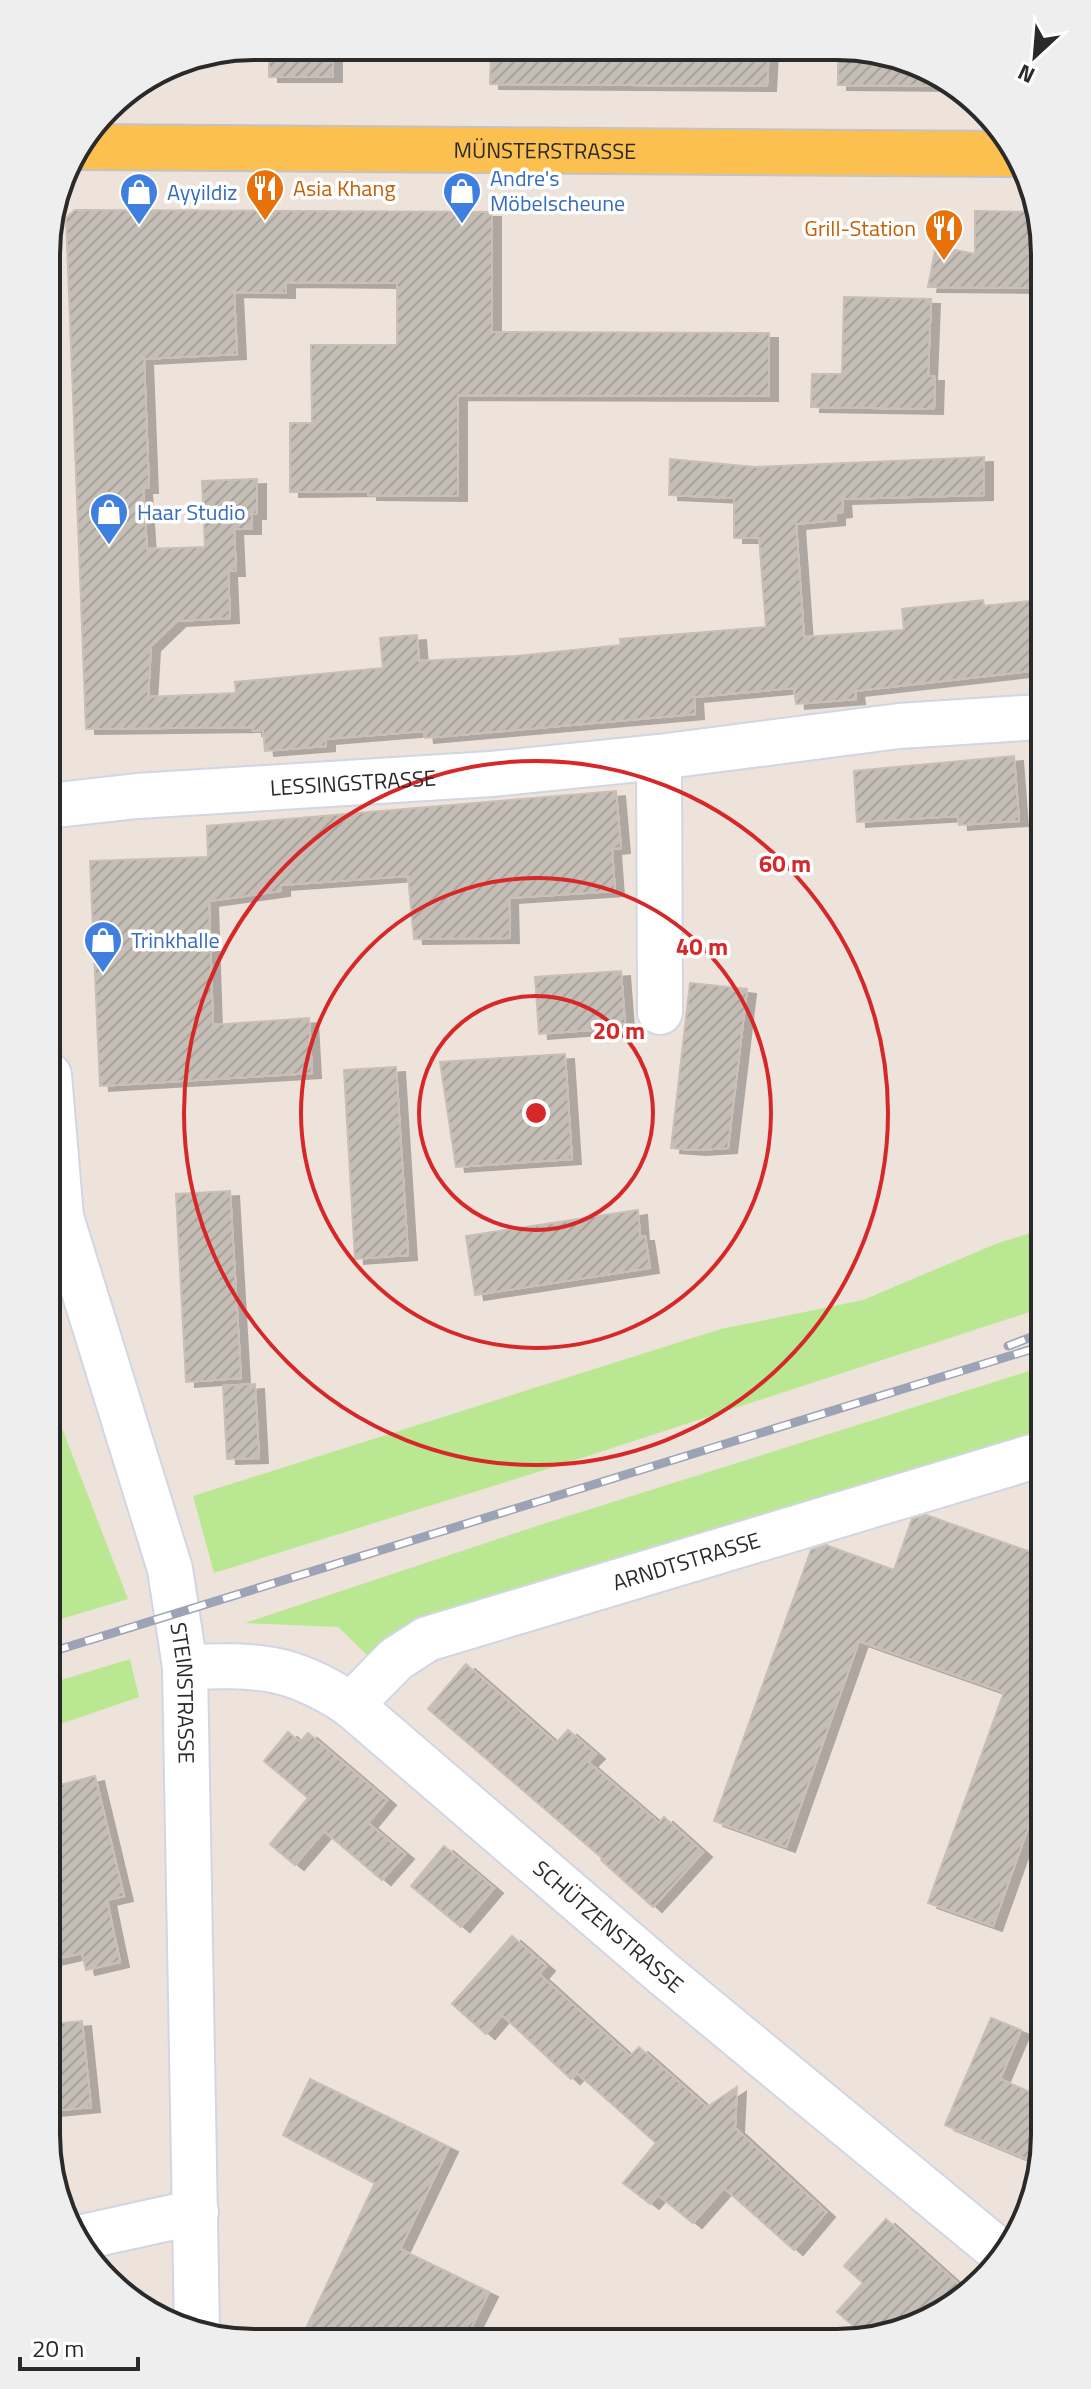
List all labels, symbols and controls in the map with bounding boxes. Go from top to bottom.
north arrow [995,16,1075,96]
text: N [1012,55,1041,93]
street label: MÜNSTERSTRASSE [454,133,636,168]
place label: Andre's Möbelscheune [490,161,625,220]
restaurant icon: Asia Khang [244,167,286,222]
shop icon: Andre's Möbelscheune [441,170,483,225]
shop icon: Ayyildiz [118,171,160,226]
place label: Asia Khang [293,171,396,205]
place label: Ayyildiz [167,175,237,209]
restaurant icon: Grill-Station [923,207,965,262]
place label: Grill-Station [804,211,916,245]
shop icon: Haar Studio [88,491,130,546]
place label: Haar Studio [137,495,246,529]
street label: LESSINGSTRASSE [269,760,437,805]
text: 60 m [759,845,811,881]
shop icon: Trinkhalle [82,919,124,974]
place label: Trinkhalle [131,923,220,957]
text: 40 m [676,928,728,964]
text: 20 m [593,1012,645,1048]
centre of rings [522,1099,550,1127]
street label: ARNDTSTRASSE [608,1523,764,1599]
street label: STEINSTRASSE [161,1620,204,1764]
street label: SCHÜTZENSTRASSE [526,1852,691,2001]
scale bar [20,2321,138,2371]
text: 20 m [32,2330,84,2366]

